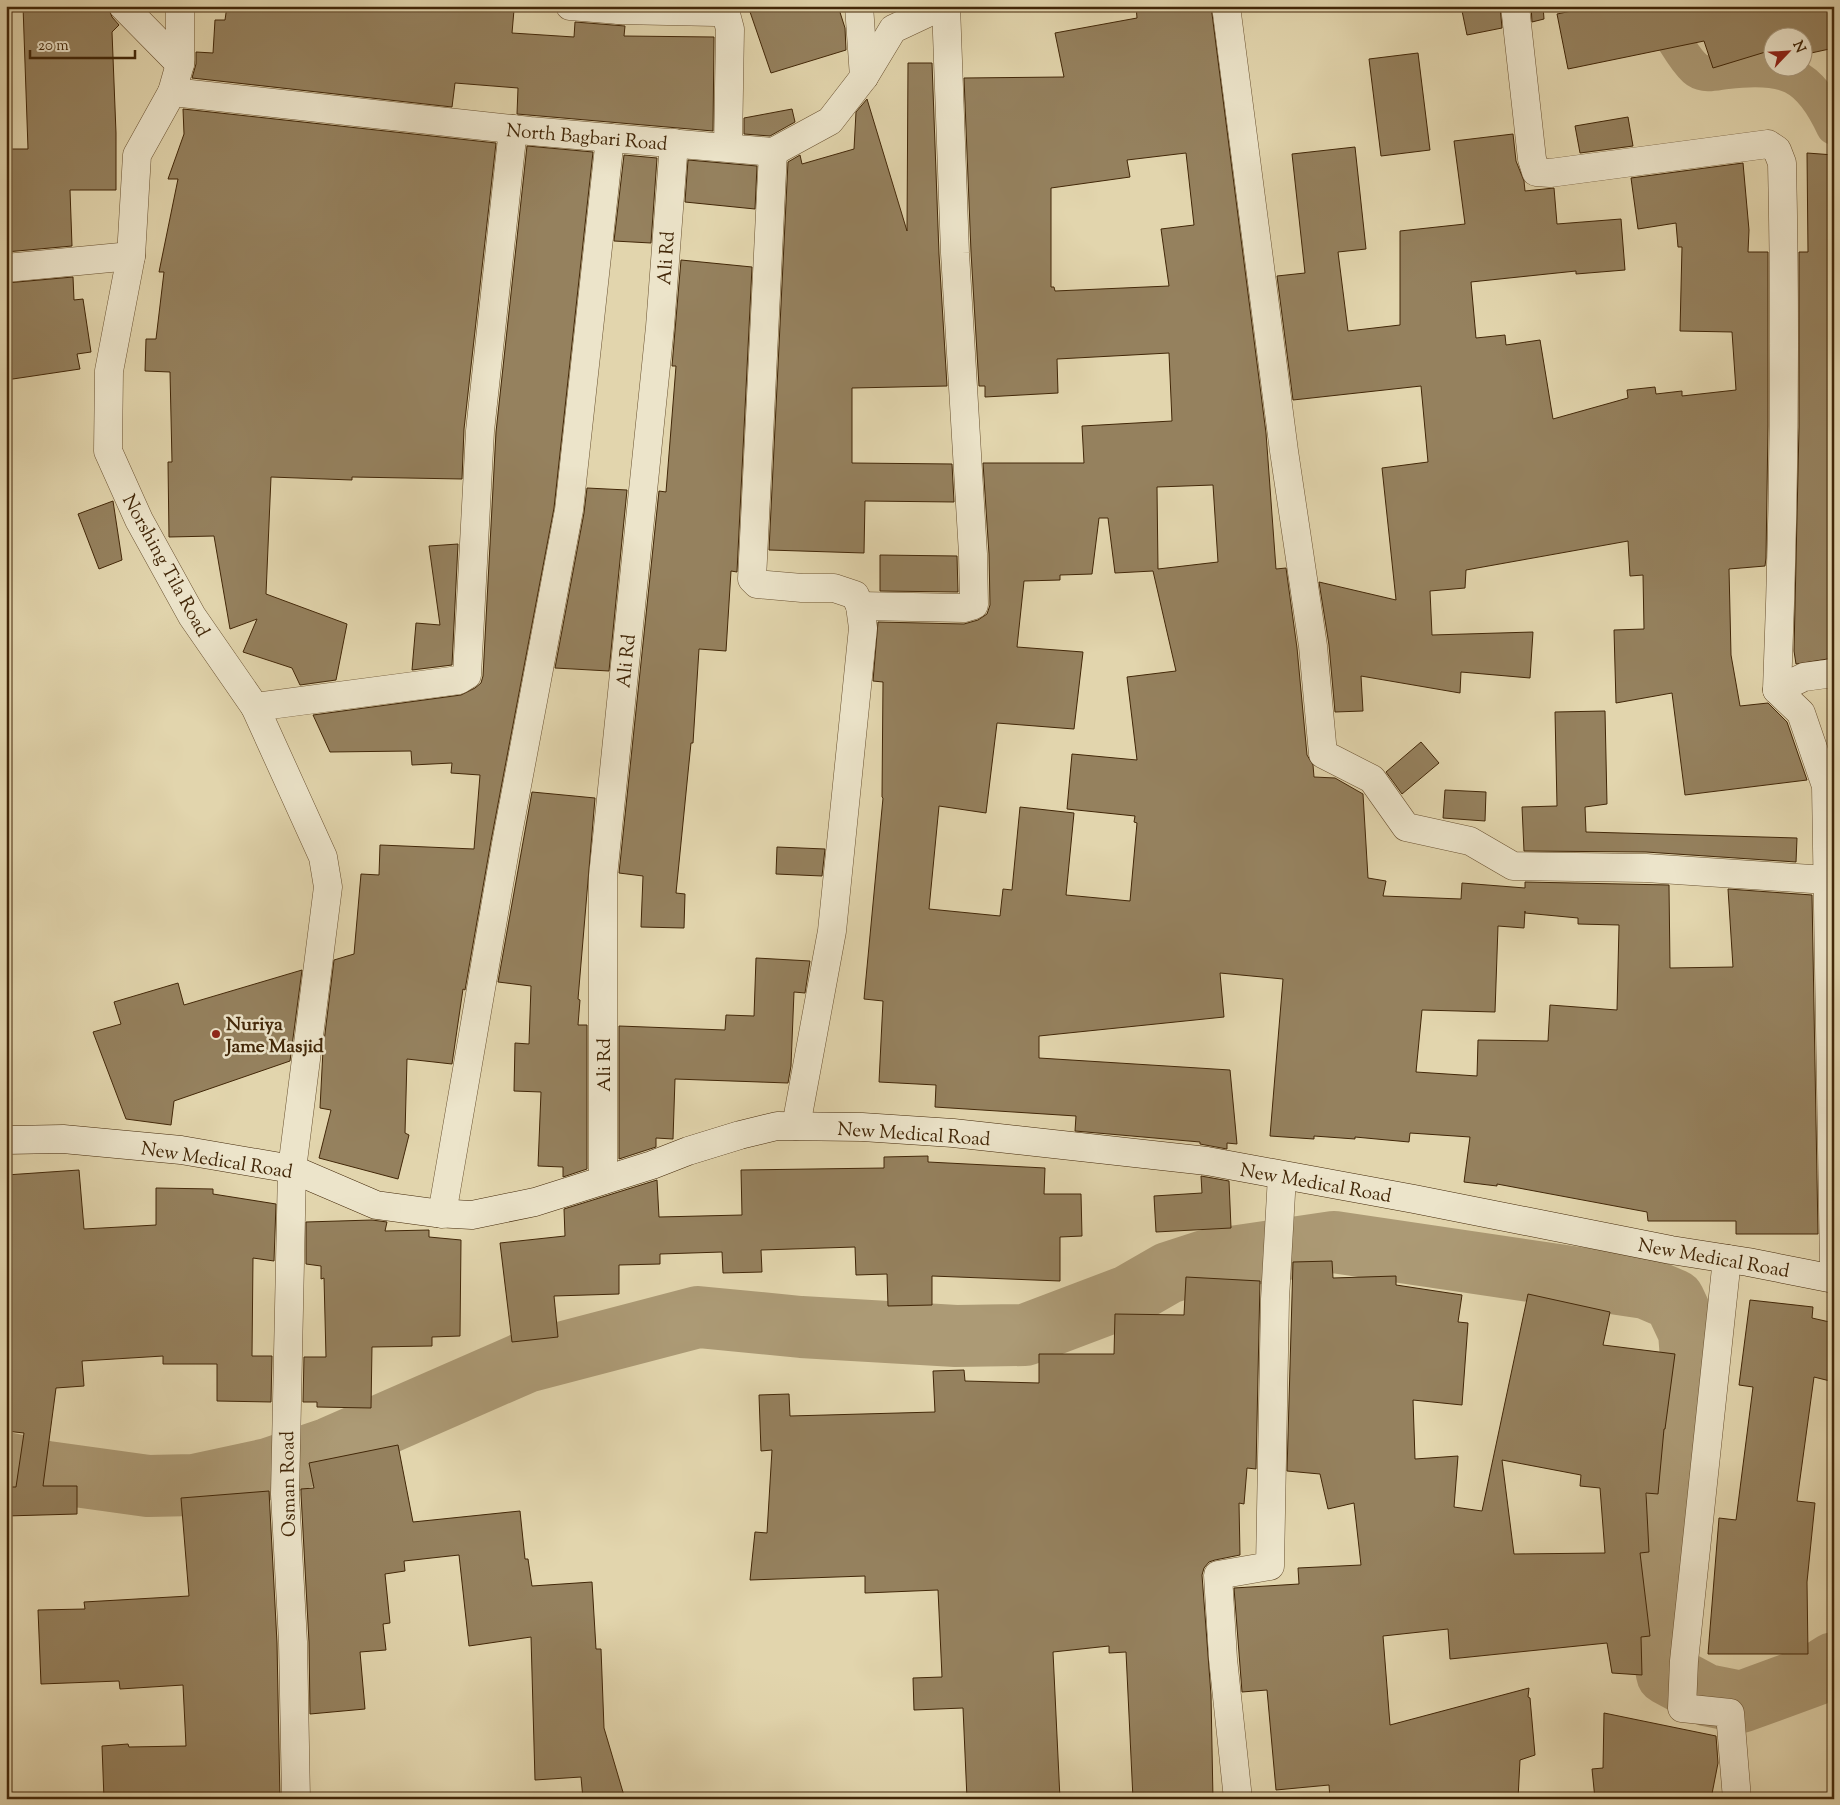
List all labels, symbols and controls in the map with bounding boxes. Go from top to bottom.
scale bar [30,28,135,60]
north arrow [1762,28,1812,78]
text: 20 m [38,36,69,57]
text: N [1787,38,1809,57]
street label: North Bagbari Road [505,118,669,159]
street label: Ali Rd [652,230,683,286]
street label: Norshing Tila Road [114,490,215,643]
street label: Ali Rd [611,633,644,690]
place label: Nuriya Jame Masjid [224,1012,324,1061]
marker: Nuriya Jame Masjid [210,1028,222,1040]
street label: Ali Rd [592,1038,619,1092]
street label: New Medical Road [836,1117,991,1154]
street label: New Medical Road [139,1136,295,1187]
street label: New Medical Road [1238,1158,1394,1211]
street label: New Medical Road [1636,1233,1792,1286]
street label: Osman Road [275,1430,304,1537]

